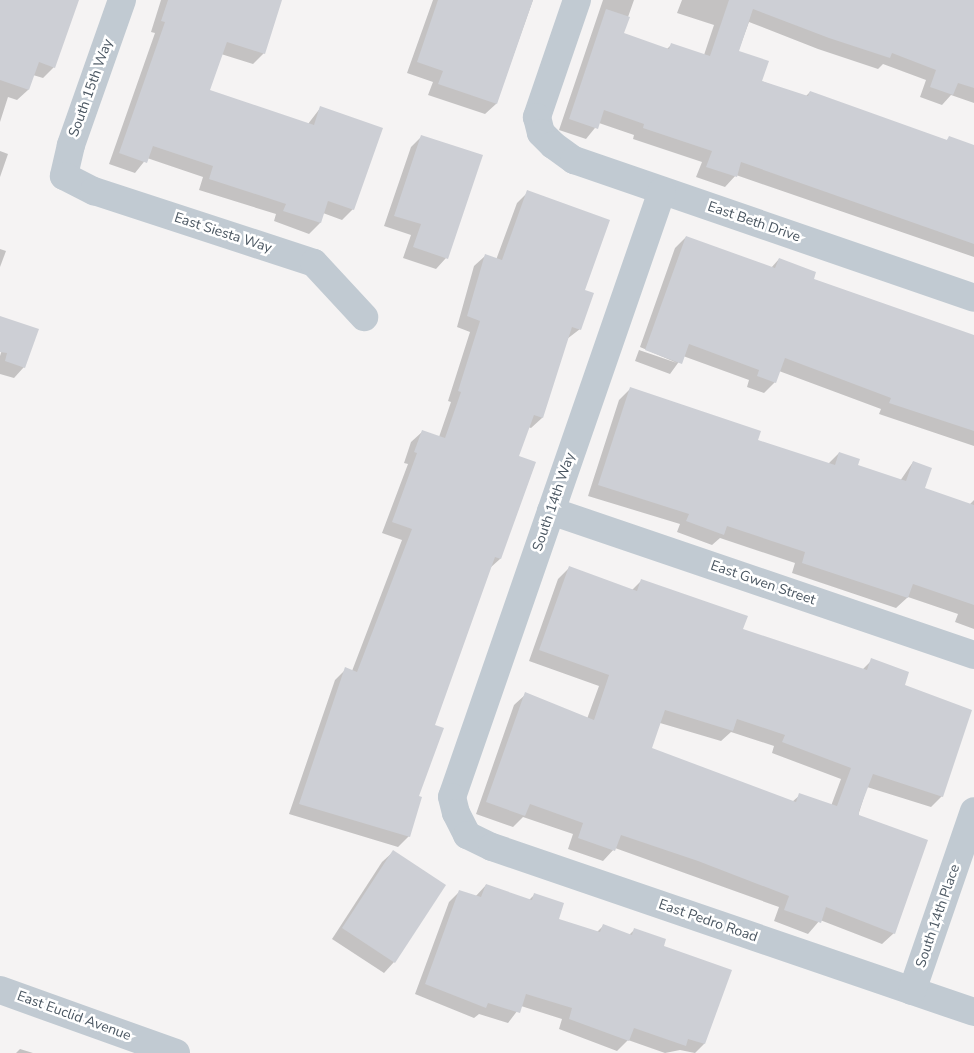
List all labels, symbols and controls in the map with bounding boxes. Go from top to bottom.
street label: South 15th Way [65,37,117,139]
street label: East Beth Drive [705,198,803,246]
street label: East Siesta Way [172,209,274,257]
street label: South 14th Way [529,451,579,553]
street label: East Gwen Street [708,557,818,609]
street label: South 14th Place [912,862,964,970]
street label: East Pedro Road [656,896,760,946]
street label: East Euclid Avenue [15,988,133,1044]

